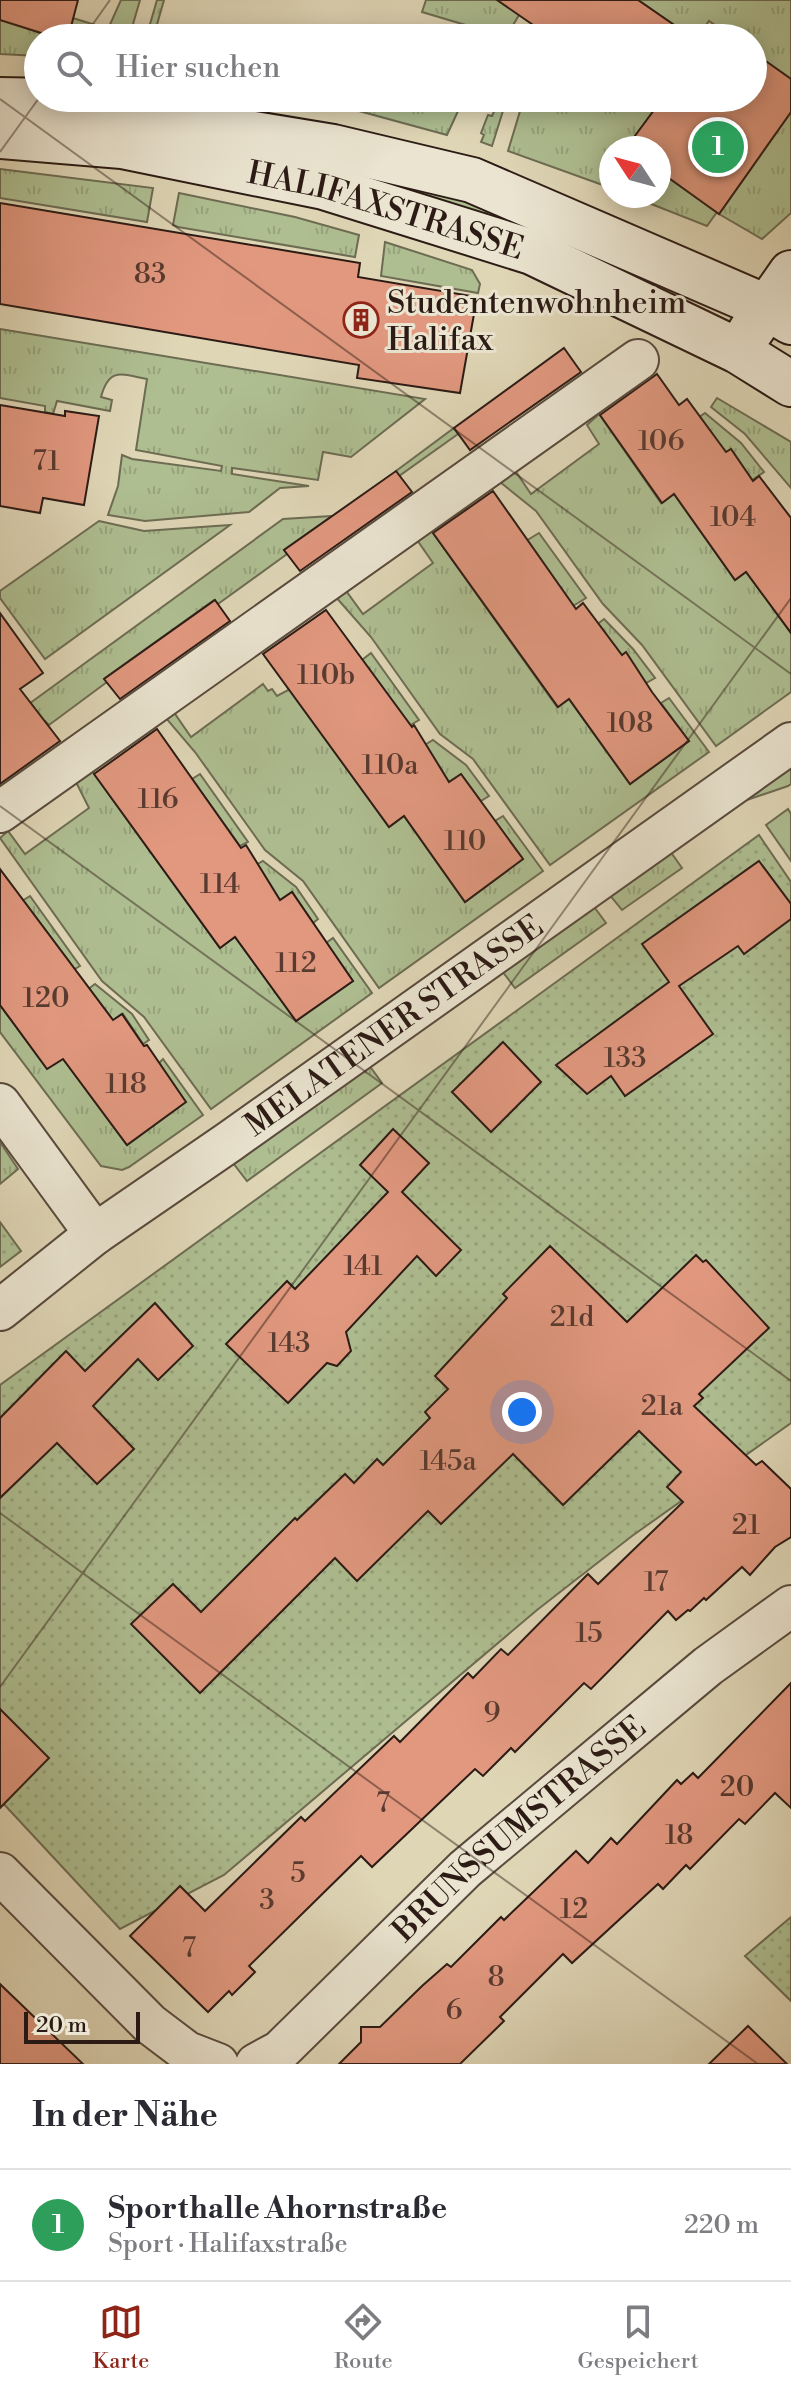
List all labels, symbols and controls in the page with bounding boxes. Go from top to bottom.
search box [24,24,767,112]
icon: search [52,46,96,90]
text: Hier suchen [116,49,280,87]
pin: 1 [692,117,744,177]
north arrow [599,136,671,208]
street label: HALIFAXSTRASSE [244,153,529,269]
house number: 83 [134,257,166,292]
place label: Studentenwohnheim Halifax [387,283,686,360]
building icon: Studentenwohnheim Halifax [342,301,380,339]
house number: 106 [638,424,684,459]
house number: 71 [32,444,60,479]
house number: 104 [710,500,756,535]
house number: 110b [297,658,355,693]
house number: 108 [607,706,653,741]
house number: 110a [362,748,419,783]
house number: 116 [138,782,179,817]
house number: 110 [444,824,486,859]
house number: 114 [200,867,240,902]
street label: MELATENER STRASSE [237,907,551,1145]
house number: 112 [275,946,317,981]
house number: 120 [22,981,70,1016]
house number: 133 [604,1041,646,1076]
house number: 118 [105,1067,147,1102]
house number: 141 [343,1249,383,1284]
house number: 21d [550,1300,594,1335]
house number: 143 [267,1326,311,1361]
house number: 21a [641,1389,684,1424]
your location [502,1392,542,1432]
house number: 145a [419,1444,477,1479]
house number: 21 [732,1508,760,1543]
house number: 17 [644,1565,668,1600]
house number: 15 [575,1616,603,1651]
house number: 9 [484,1696,500,1731]
street label: BRUNSSUMSTRASSE [384,1708,654,1951]
house number: 20 [720,1770,754,1805]
house number: 7 [376,1786,390,1821]
house number: 18 [665,1818,693,1853]
house number: 5 [290,1856,306,1891]
house number: 3 [259,1883,275,1918]
house number: 12 [560,1892,588,1927]
house number: 7 [182,1931,196,1966]
house number: 8 [487,1960,505,1995]
house number: 6 [446,1993,463,2028]
scale bar [24,2008,140,2044]
text: 20 m [36,2012,87,2039]
text: In der Nähe [32,2095,218,2137]
text: Sporthalle Ahornstraße [108,2190,447,2228]
text: 1 [52,2209,64,2241]
text: 220 m [684,2209,759,2241]
text: Sport · Halifaxstraße [108,2228,348,2260]
tab: Karte [92,2300,149,2375]
tab: Route [334,2300,393,2375]
tab: Gespeichert [577,2300,699,2375]

